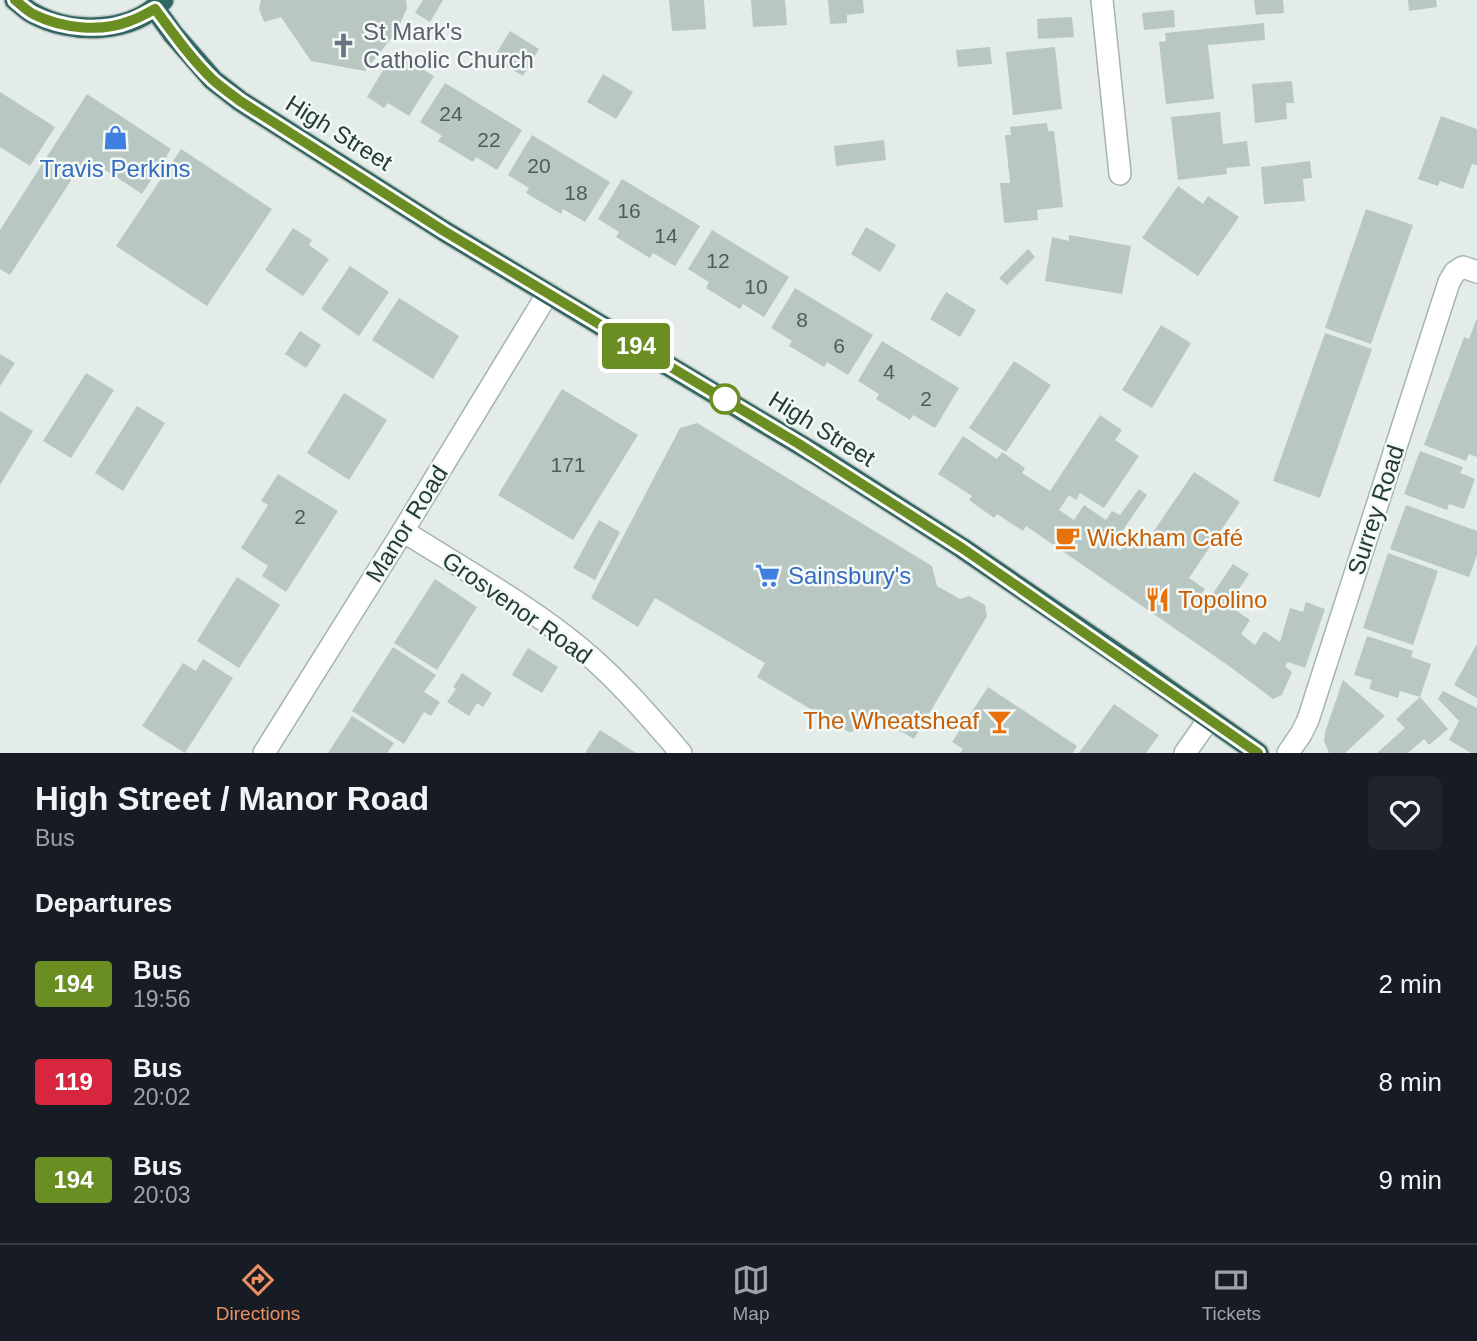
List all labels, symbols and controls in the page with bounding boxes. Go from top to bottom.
place label: St Mark's Catholic Church [363,18,534,73]
church icon: St Mark's Catholic Church [329,32,357,60]
street label: High Street [281,89,398,176]
house number: 24 [439,102,463,125]
shop icon: Travis Perkins [101,124,129,152]
house number: 22 [477,128,501,151]
house number: 20 [527,154,551,177]
place label: Travis Perkins [39,155,191,182]
house number: 18 [564,181,588,204]
house number: 16 [617,199,641,222]
house number: 14 [654,224,678,247]
house number: 12 [706,249,730,272]
house number: 10 [744,275,768,298]
house number: 8 [796,308,808,331]
line badge: 194 [596,323,676,369]
text: 194 [616,332,656,359]
house number: 6 [833,334,845,357]
house number: 4 [883,360,895,383]
unlabelled marker [710,384,740,414]
street label: High Street [764,385,881,472]
house number: 2 [920,387,932,410]
street label: Surrey Road [1342,442,1409,578]
house number: 171 [550,453,586,476]
street label: Manor Road [360,461,453,587]
house number: 2 [294,505,306,528]
cafe icon: Wickham Café [1053,524,1081,552]
place label: Wickham Café [1087,524,1243,551]
street label: Grosvenor Road [437,546,597,669]
supermarket icon: Sainsbury's [754,562,782,590]
place label: Sainsbury's [788,562,911,589]
restaurant icon: Topolino [1144,586,1172,614]
place label: Topolino [1178,586,1267,613]
place label: The Wheatsheaf [803,707,979,734]
bar icon: The Wheatsheaf [985,707,1013,735]
button: heart [1368,776,1442,850]
text: High Street / Manor Road [35,780,429,817]
text: Bus [35,825,75,851]
text: Departures [35,888,172,918]
text: Bus [133,955,182,985]
text: 2 min [1378,969,1442,999]
text: 194 [53,970,94,997]
text: 19:56 [133,986,191,1012]
text: Bus [133,1053,182,1083]
text: 8 min [1378,1067,1442,1097]
text: 119 [54,1068,93,1095]
text: 20:02 [133,1084,191,1110]
text: Bus [133,1151,182,1181]
text: 9 min [1378,1165,1442,1195]
text: 194 [53,1166,94,1193]
text: 20:03 [133,1182,191,1208]
tab: Directions [216,1261,300,1325]
tab: Map [732,1261,770,1325]
tab: Tickets [1202,1261,1261,1325]

